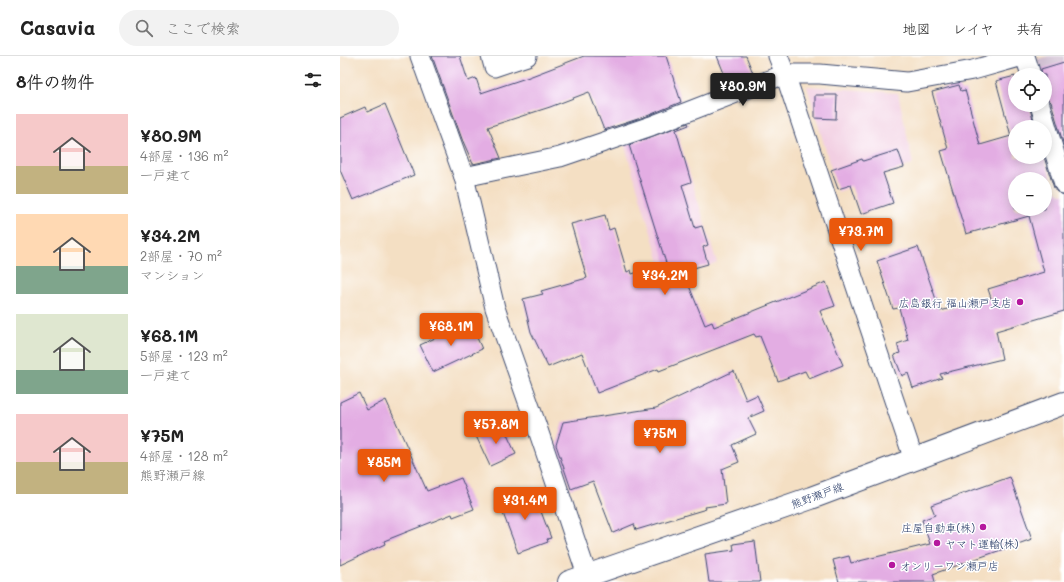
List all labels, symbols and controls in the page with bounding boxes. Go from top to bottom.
search box [119,10,399,46]
text: Casavia [20,15,95,40]
icon: search [133,17,155,39]
text: ここで検索 [165,18,240,38]
text: 地図 [903,19,931,38]
text: レイヤ [953,19,994,38]
text: 共有 [1016,19,1044,38]
map controls [1008,68,1052,216]
button: locate [1008,68,1052,112]
icon: filters [302,69,324,91]
text: 8件の物件 [16,70,95,92]
pin: ¥80.9M [710,73,776,107]
text: ¥80.9M [719,77,767,94]
button: + [1008,120,1052,164]
text: ¥80.9M [140,124,202,146]
icon: home [48,130,96,178]
text: 4部屋 · 136 m² [140,147,228,164]
text: 一戸建て [140,166,192,183]
button: − [1008,172,1052,216]
pin: ¥73.7M [828,218,894,252]
text: ¥73.7M [838,222,884,239]
text: ¥34.2M [140,224,201,246]
icon: home [48,230,96,278]
text: 2部屋 · 70 m² [140,247,222,264]
pin: ¥34.2M [632,262,698,296]
text: マンション [140,266,204,283]
text: ¥34.2M [642,266,688,283]
place label: 広島銀行 福山瀬戸支店 [898,295,1012,310]
marker: 広島銀行 福山瀬戸支店 [1015,297,1025,307]
pin: ¥68.1M [418,313,484,347]
text: ¥68.1M [429,317,473,334]
text: ¥68.1M [140,324,198,346]
icon: home [48,330,96,378]
text: 5部屋 · 123 m² [140,347,228,364]
text: 一戸建て [140,366,192,383]
pin: ¥57.8M [463,411,529,445]
text: ¥57.8M [473,415,519,432]
pin: ¥75M [636,420,684,454]
text: ¥75M [140,424,184,446]
text: ¥75M [643,424,677,441]
icon: home [48,430,96,478]
text: 4部屋 · 128 m² [140,447,228,464]
pin: ¥85M [360,449,408,483]
text: ¥85M [367,453,401,470]
text: 熊野瀬戸線 [140,466,205,483]
street label: 熊野瀬戸線 [789,479,845,511]
pin: ¥31.4M [492,487,558,521]
text: ¥31.4M [503,491,547,508]
place label: 庄屋自動車(株) [902,520,975,535]
marker: 庄屋自動車(株) [978,522,988,532]
place label: ヤマト運輸(株) [945,536,1019,551]
marker: ヤマト運輸(株) [932,538,942,548]
place label: オンリーワン瀬戸店 [900,558,999,573]
marker: オンリーワン瀬戸店 [887,560,897,570]

